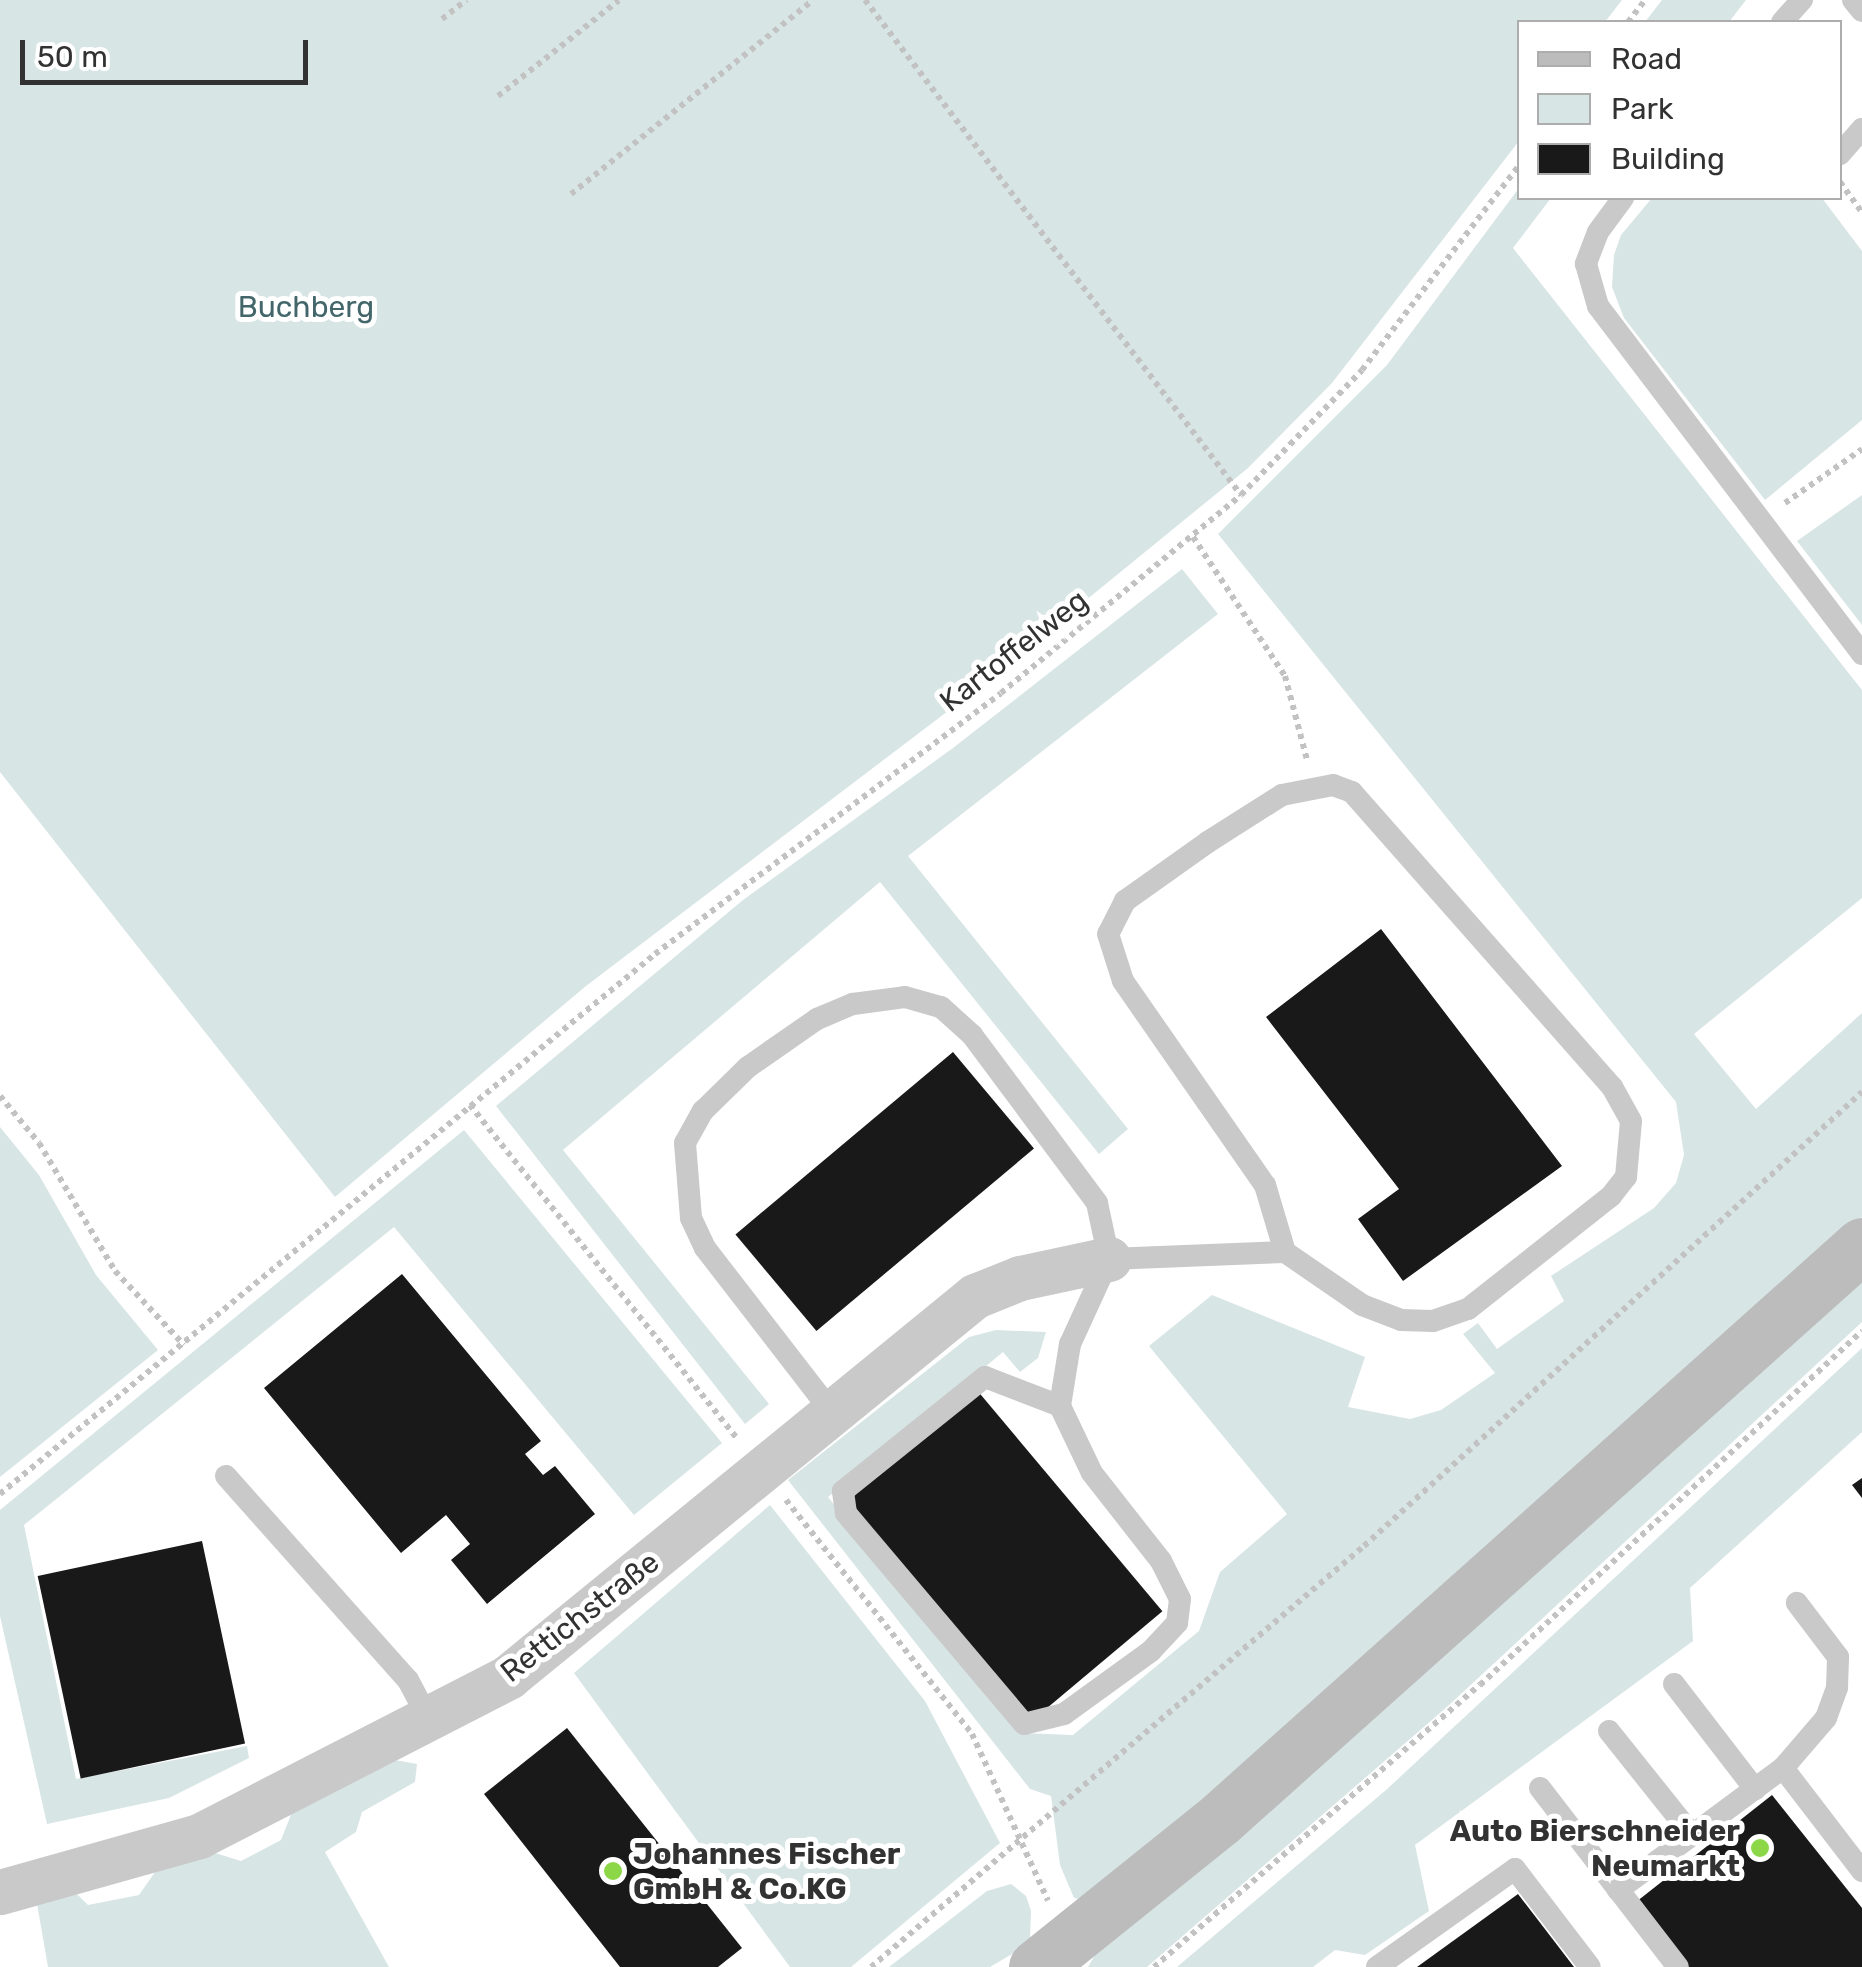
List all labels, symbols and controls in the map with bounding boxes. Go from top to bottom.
scale bar [25,20,312,82]
legend [1517,20,1842,200]
text: 50 m [37,39,108,75]
text: Road [1611,41,1682,77]
text: Park [1611,91,1673,127]
text: Building [1611,141,1725,177]
park label: Buchberg [238,289,374,325]
street label: Kartoffelweg [933,582,1095,720]
street label: Rettichstraße [494,1544,666,1690]
place label: Auto Bierschneider Neumarkt [1450,1813,1740,1884]
place label: Johannes Fischer GmbH & Co.KG [633,1836,900,1906]
marker: Auto Bierschneider Neumarkt [1749,1837,1771,1859]
marker: Johannes Fischer GmbH & Co.KG [602,1860,624,1882]

